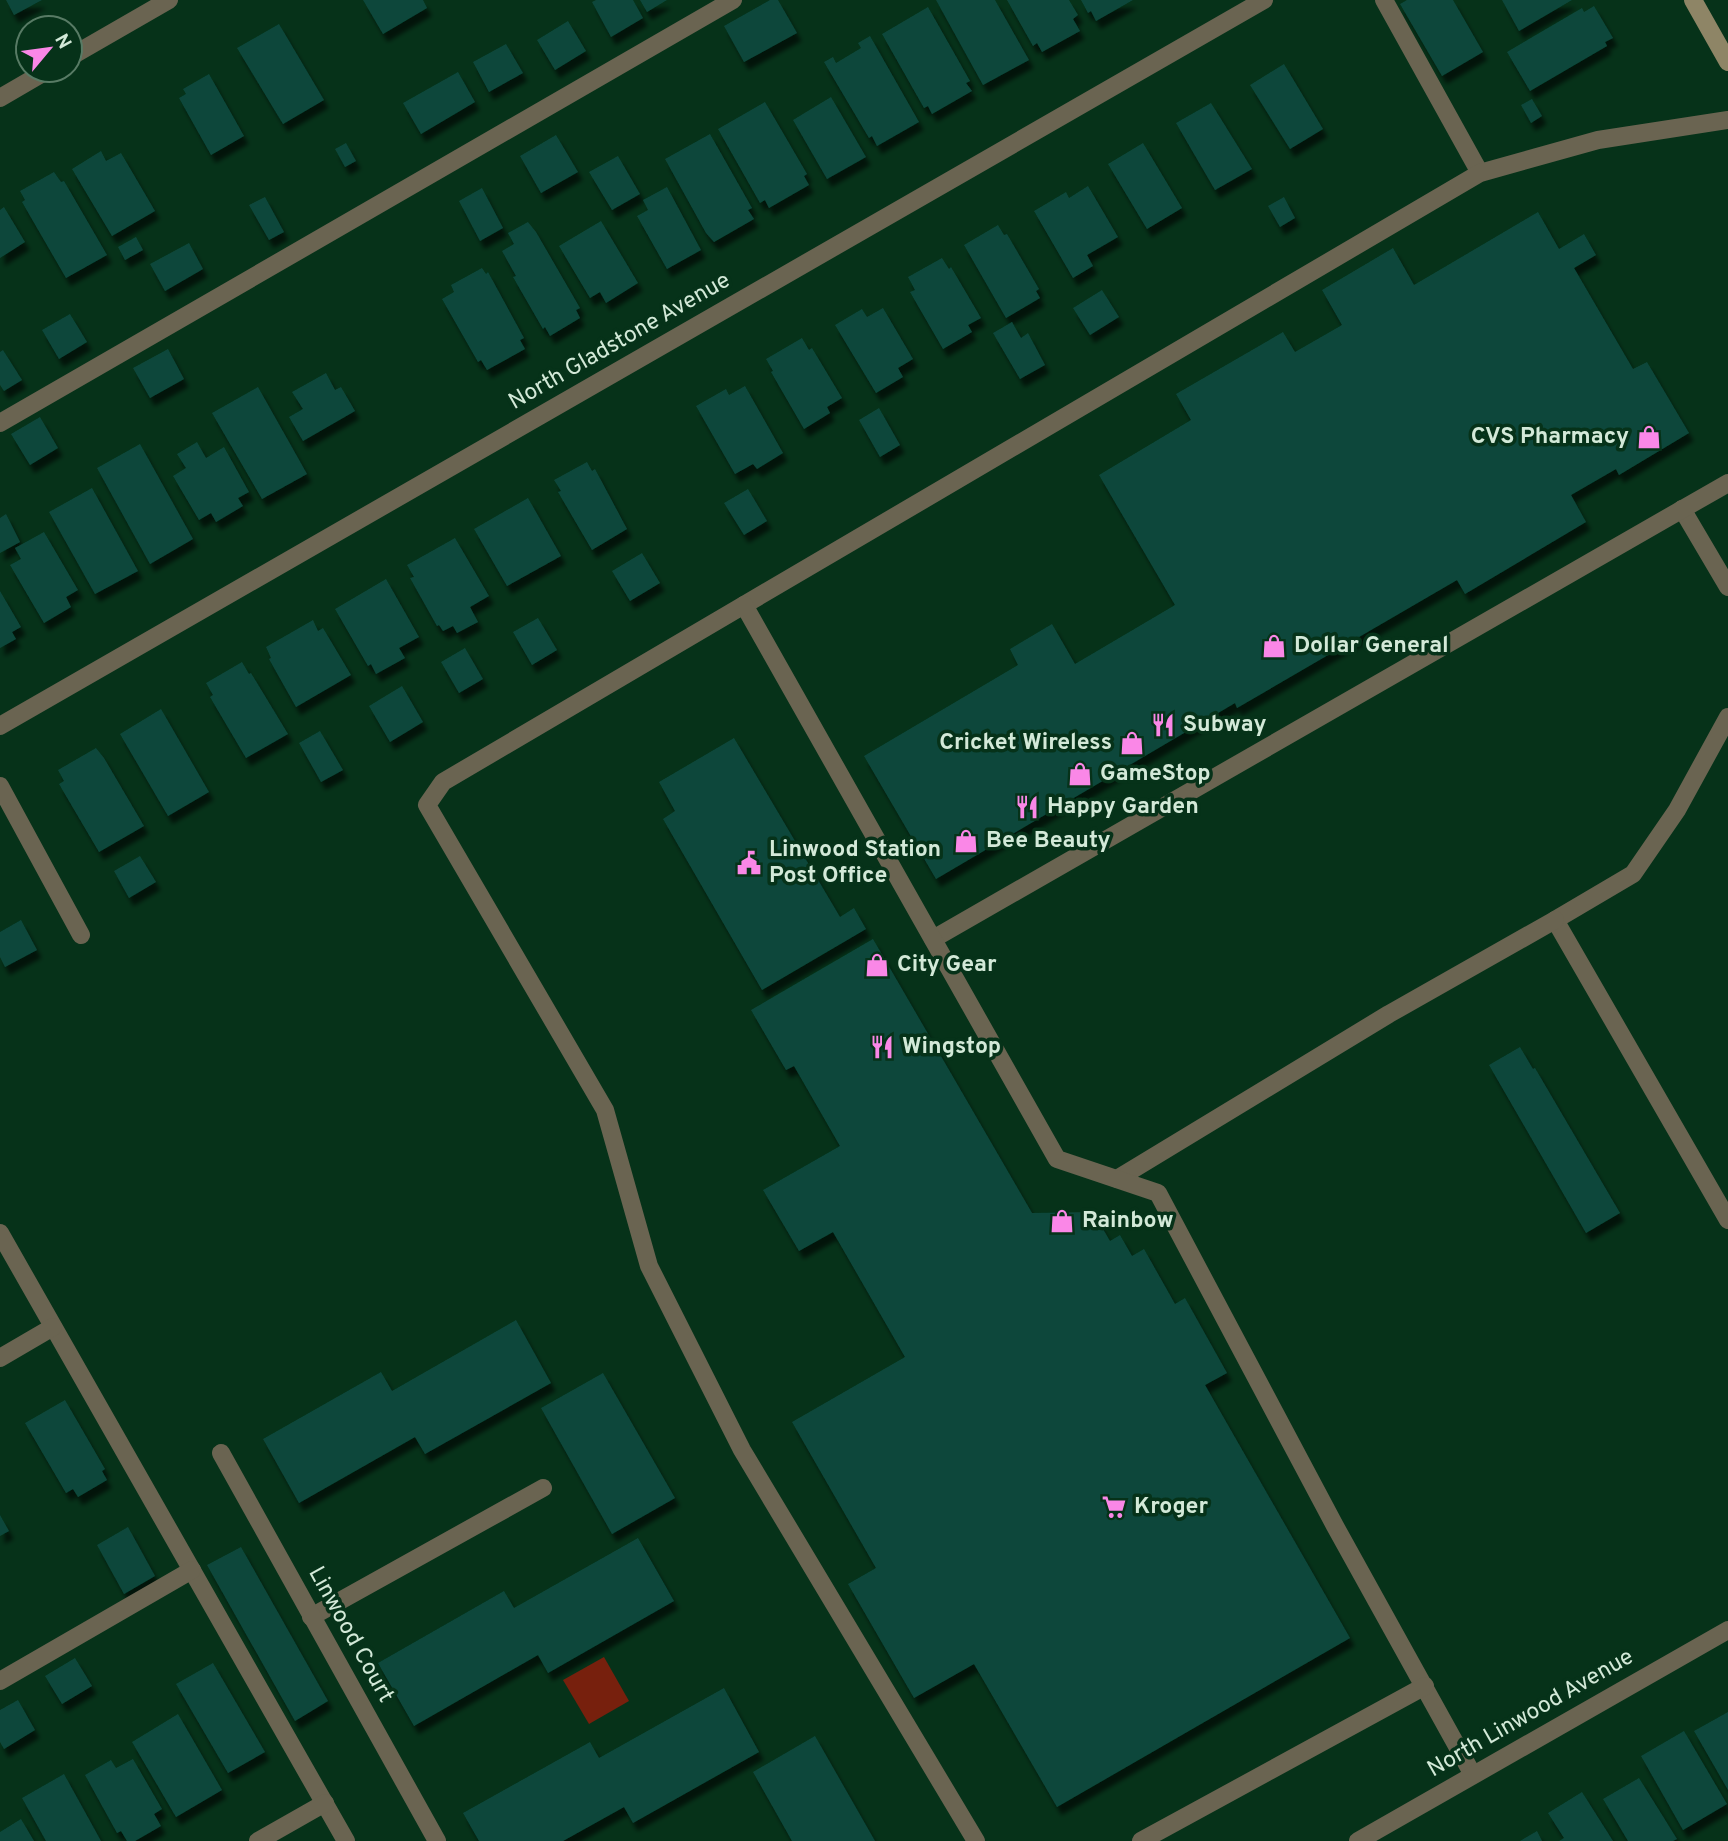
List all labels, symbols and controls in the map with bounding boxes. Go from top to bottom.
north arrow [14,14,84,84]
text: N [48,30,76,54]
street label: North Gladstone Avenue [504,267,736,417]
place label: CVS Pharmacy [1471,423,1629,452]
shop icon: CVS Pharmacy [1635,423,1663,451]
shop icon: Dollar General [1260,632,1288,660]
place label: Dollar General [1294,632,1449,661]
restaurant icon: Subway [1149,711,1177,739]
place label: Subway [1183,711,1266,740]
place label: Cricket Wireless [939,729,1112,758]
shop icon: Cricket Wireless [1118,729,1146,757]
shop icon: GameStop [1066,760,1094,788]
place label: GameStop [1100,760,1211,789]
restaurant icon: Happy Garden [1013,793,1041,821]
place label: Happy Garden [1047,793,1199,822]
shop icon: Bee Beauty [952,827,980,855]
place label: Bee Beauty [986,827,1111,856]
place label: Linwood Station Post Office [769,836,941,891]
public building icon: Linwood Station Post Office [735,849,763,877]
shop icon: City Gear [863,951,891,979]
place label: City Gear [897,951,997,980]
restaurant icon: Wingstop [868,1033,896,1061]
place label: Wingstop [902,1033,1001,1062]
shop icon: Rainbow [1048,1207,1076,1235]
place label: Rainbow [1082,1207,1174,1236]
supermarket icon: Kroger [1100,1493,1128,1521]
place label: Kroger [1134,1493,1208,1522]
street label: Linwood Court [301,1562,399,1708]
street label: North Linwood Avenue [1423,1643,1639,1785]

